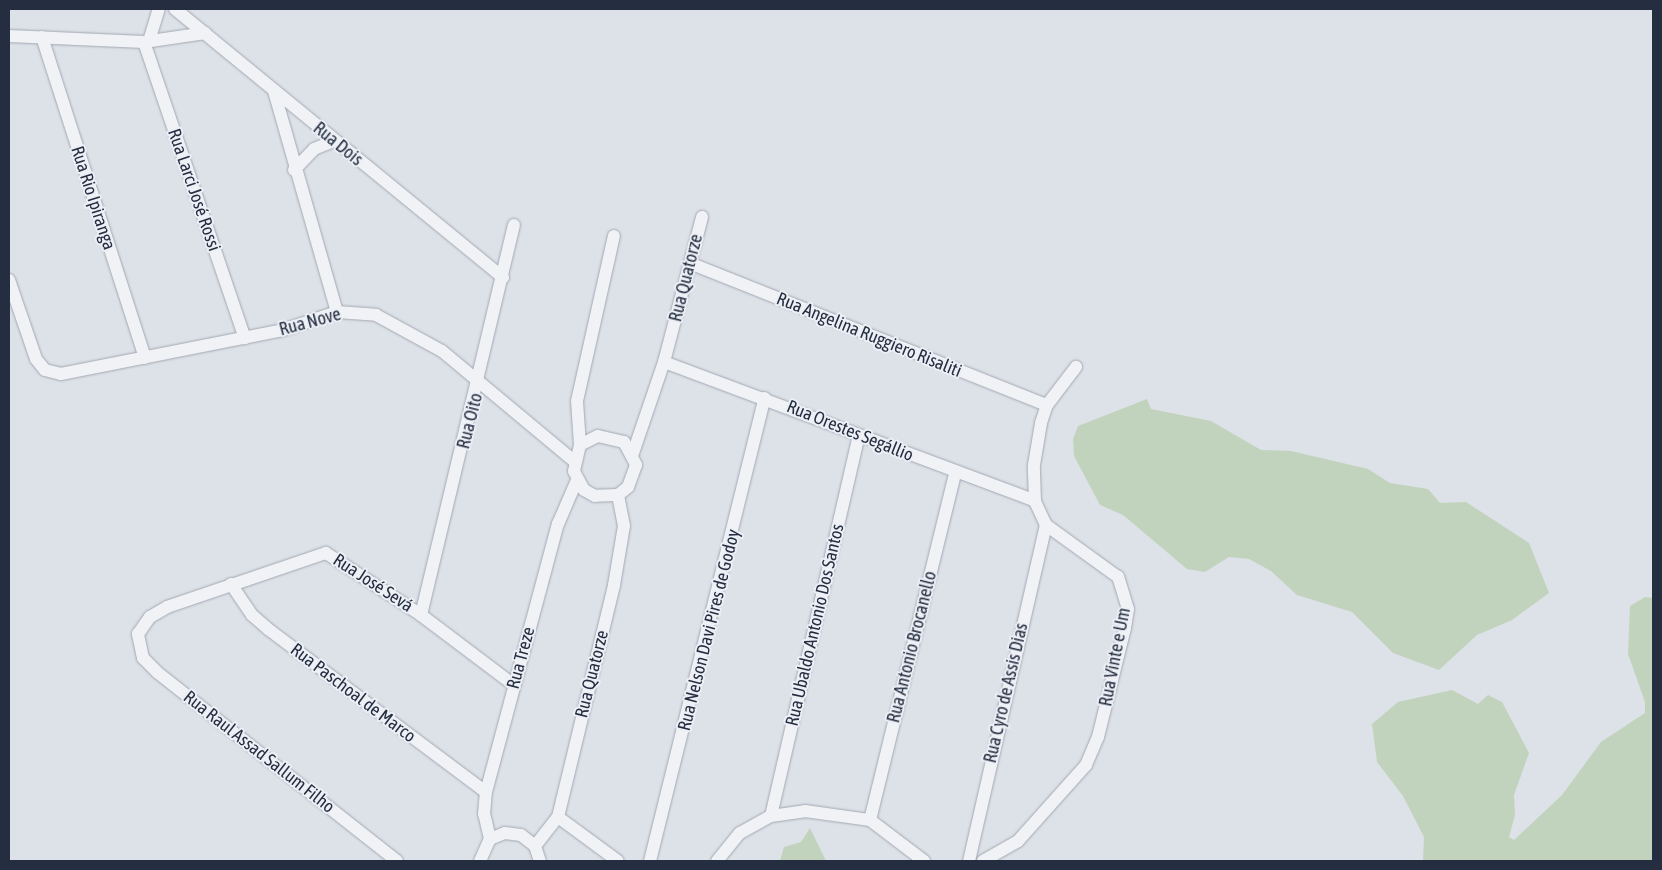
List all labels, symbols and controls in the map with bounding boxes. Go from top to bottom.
street label: Rua Dois [309,117,367,171]
street label: Rua Larci José Rossi [163,126,225,254]
street label: Rua Rio Ipiranga [66,143,120,253]
street label: Rua Quatorze [665,232,707,324]
street label: Rua Angelina Ruggiero Risaliti [773,288,965,382]
street label: Rua Nove [277,303,343,341]
street label: Rua Oito [453,391,487,451]
street label: Rua Orestes Segállio [784,396,916,466]
street label: Rua Ubaldo Antonio Dos Santos [781,522,849,728]
street label: Rua Nelson Davi Pires de Godoy [673,527,745,733]
street label: Rua José Sevá [329,549,417,617]
street label: Rua Antonio Brocanello [883,569,941,725]
street label: Rua Vinte e Um [1095,606,1135,708]
street label: Rua Cyro de Assis Dias [979,621,1033,765]
street label: Rua Treze [502,625,540,691]
street label: Rua Quatorze [571,628,613,720]
street label: Rua Paschoal de Marco [286,639,420,747]
street label: Rua Raul Assad Sallum Filho [179,686,339,818]

